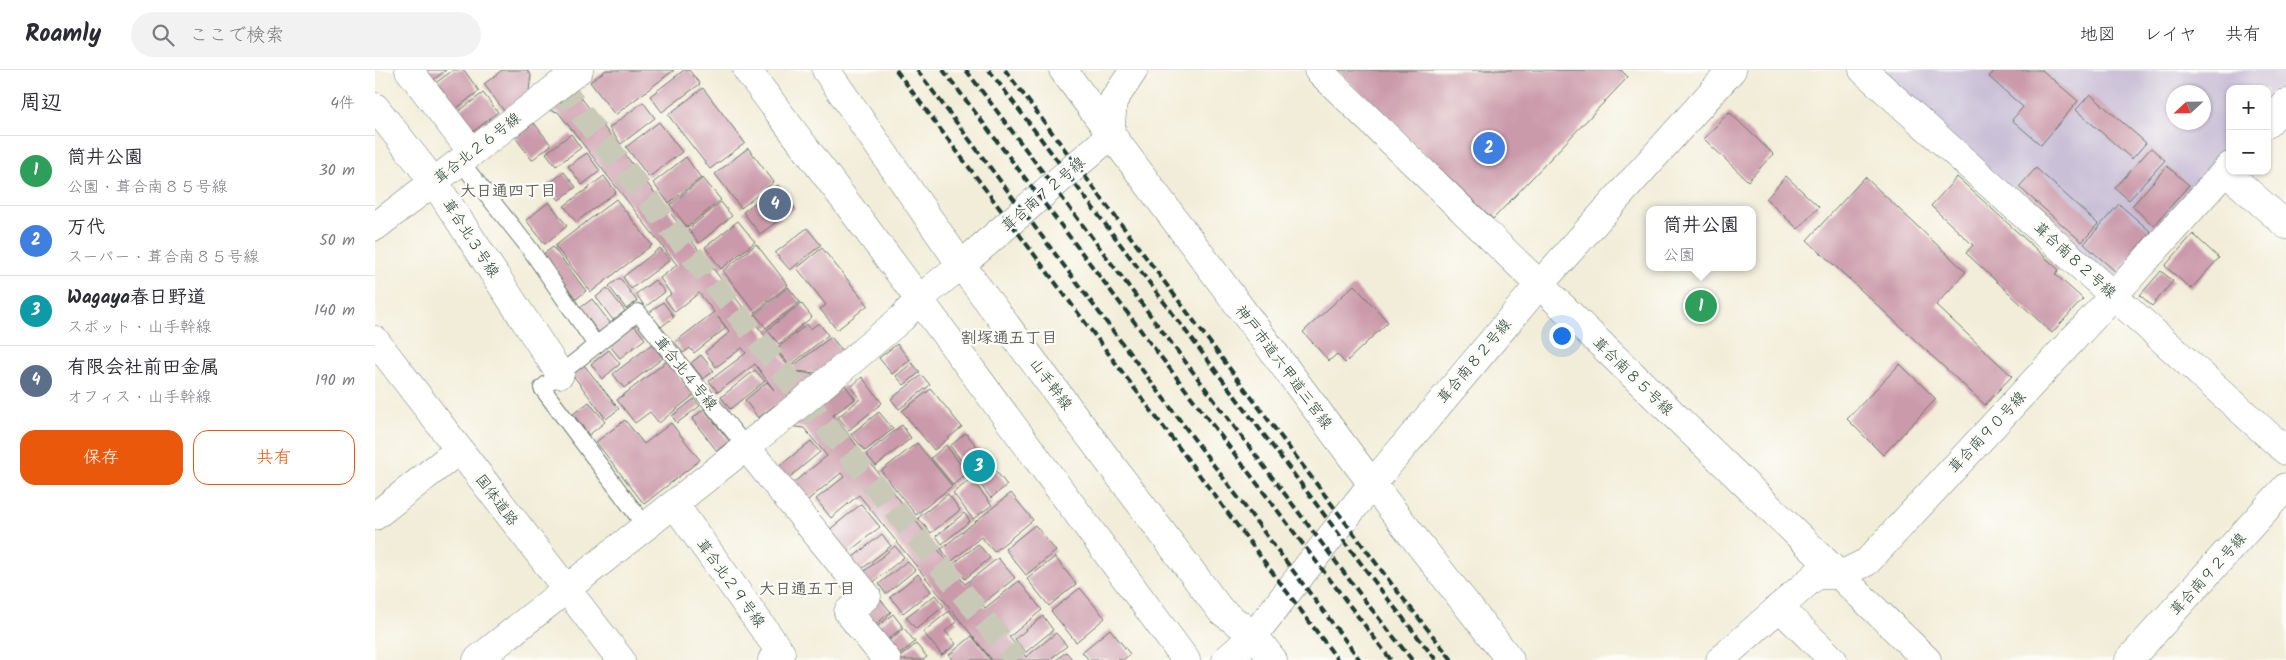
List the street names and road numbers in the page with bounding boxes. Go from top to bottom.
street label: 葺合北２６号線 [429,107,526,191]
street label: 葺合南７２号線 [996,151,1091,238]
street label: 葺合北３号線 [436,194,505,283]
street label: 葺合南８２号線 [2027,217,2121,305]
street label: 神戸市道六甲道三宮線 [1228,300,1338,435]
street label: 葺合南８２号線 [1432,314,1518,410]
street label: 葺合北４号線 [648,331,723,416]
street label: 葺合南８５号線 [1586,332,1678,422]
street label: 山手幹線 [1023,353,1078,416]
street label: 葺合南９０号線 [1943,386,2032,479]
street label: 国体道路 [469,469,524,532]
street label: 葺合南９２号線 [2165,528,2253,622]
street label: 葺合北２９号線 [690,534,771,633]

